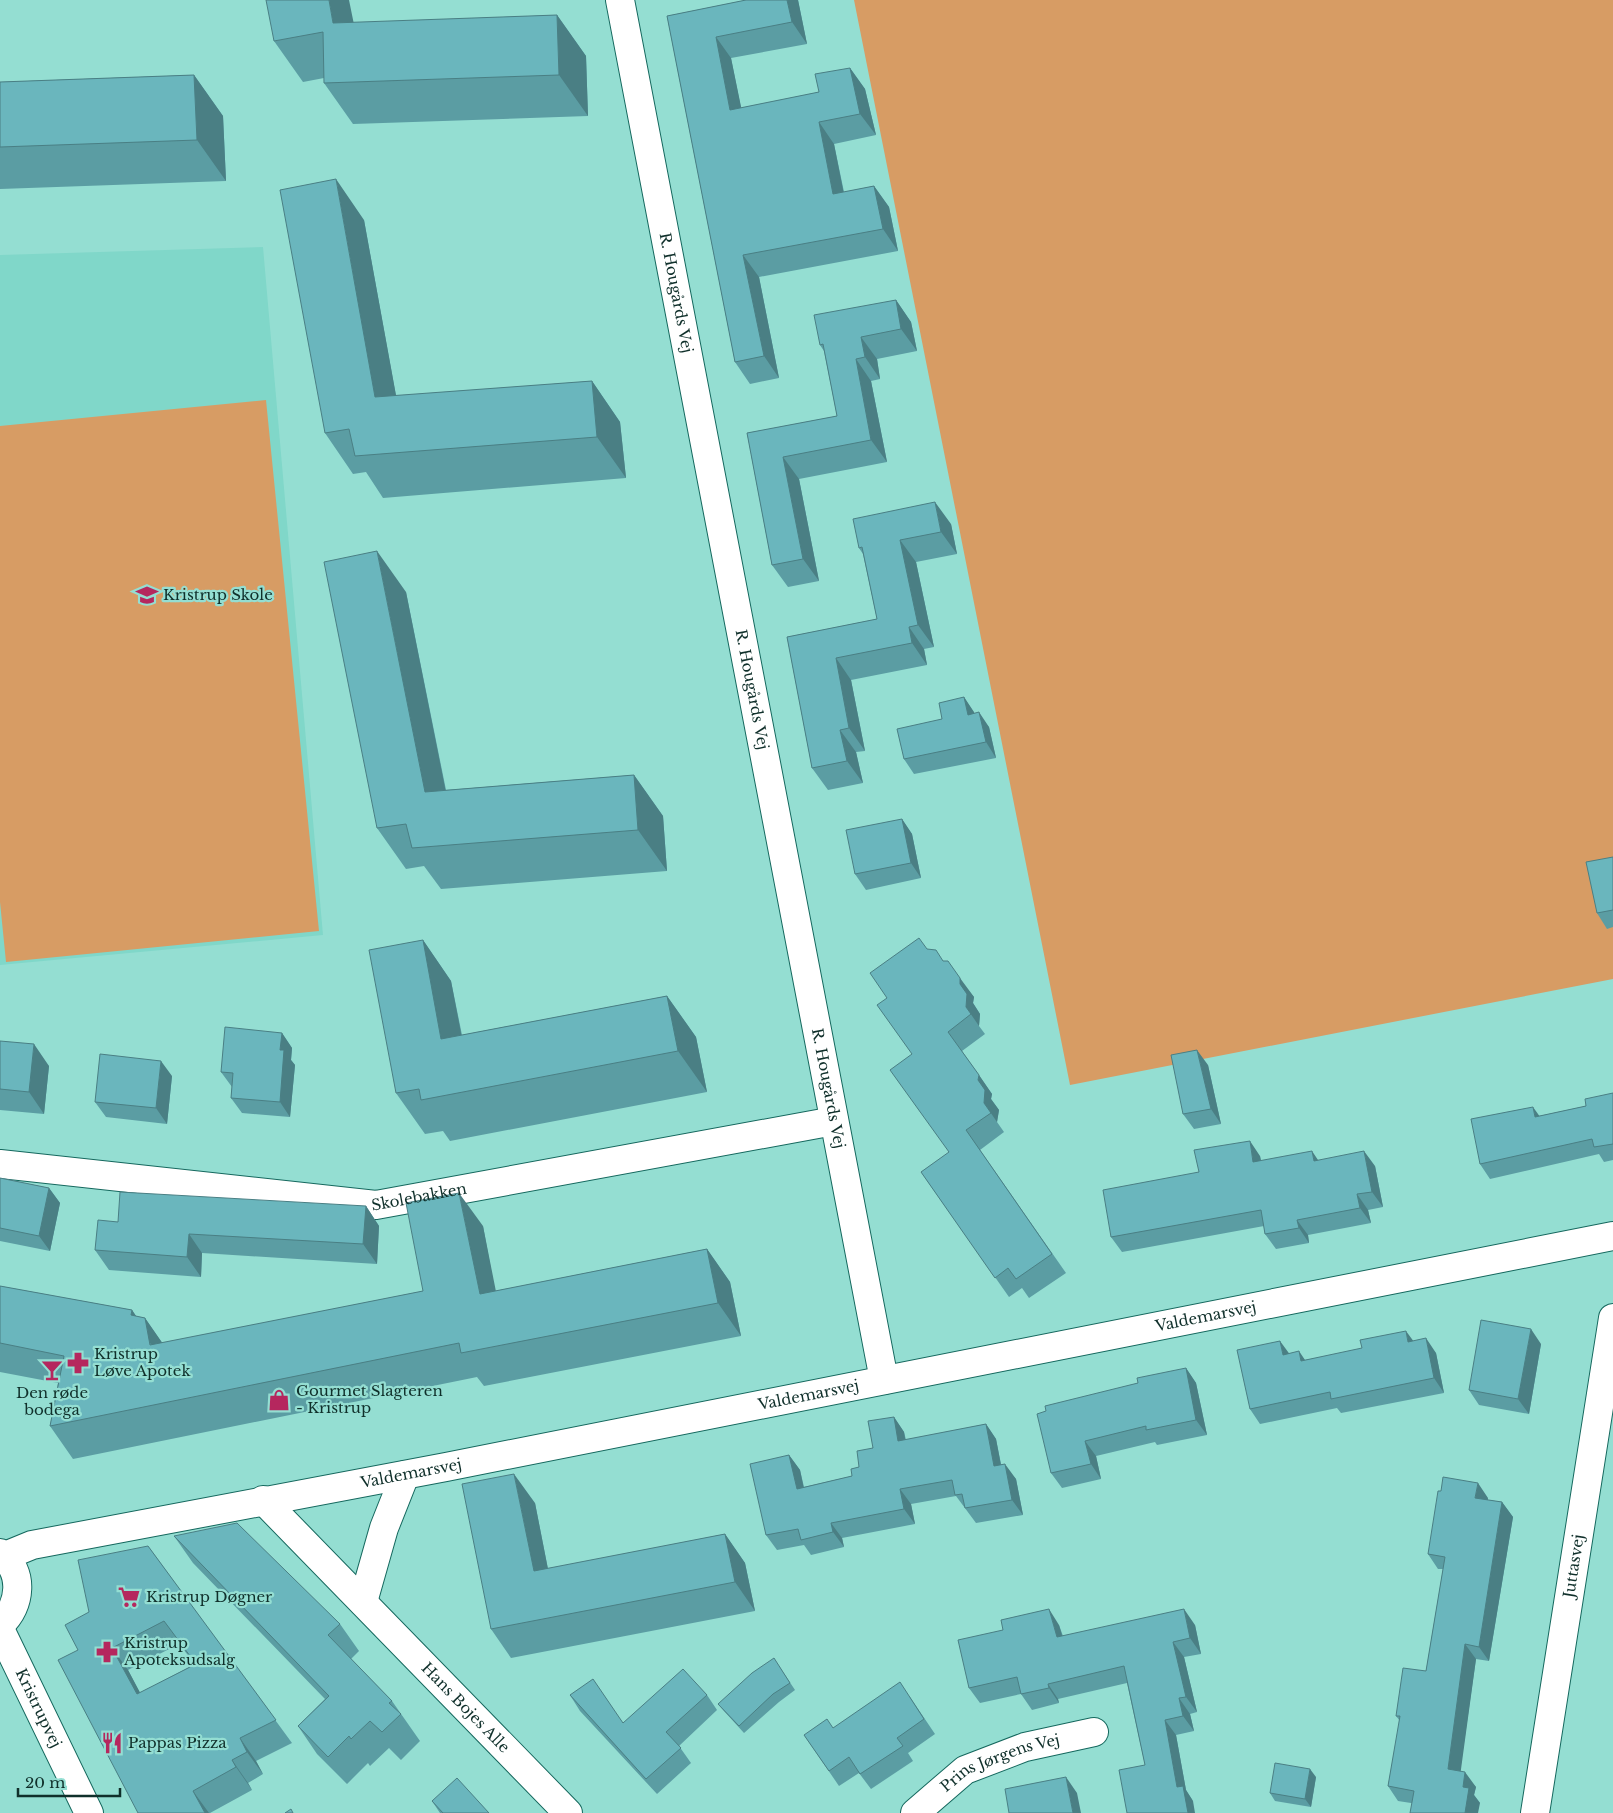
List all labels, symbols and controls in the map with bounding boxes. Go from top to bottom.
street label: R. Hougårds Vej [656,231,697,354]
school or university icon: Kristrup Skole [134,582,160,608]
place label: Kristrup Skole [163,585,273,604]
street label: R. Hougårds Vej [732,628,773,751]
street label: R. Hougårds Vej [808,1026,849,1150]
street label: Skolebakken [370,1179,468,1215]
street label: Valdemarsvej [1153,1297,1258,1336]
place label: Kristrup Løve Apotek [94,1344,191,1380]
pharmacy icon: Kristrup Løve Apotek [65,1350,91,1376]
bar icon: Den røde bodega [39,1357,65,1383]
street label: Valdemarsvej [755,1375,861,1414]
place label: Gourmet Slagteren - Kristrup [296,1381,443,1417]
place label: Den røde bodega [16,1383,88,1419]
shop icon: Gourmet Slagteren - Kristrup [266,1387,292,1413]
street label: Valdemarsvej [358,1454,463,1492]
street label: Juttasvej [1559,1533,1588,1601]
supermarket icon: Kristrup Døgner [116,1584,142,1610]
place label: Kristrup Døgner [146,1587,273,1606]
place label: Kristrup Apoteksudsalg [123,1633,236,1669]
pharmacy icon: Kristrup Apoteksudsalg [94,1639,120,1665]
street label: Hans Bojes Alle [418,1658,514,1756]
street label: Kristrupvej [12,1665,66,1751]
restaurant icon: Pappas Pizza [99,1730,125,1756]
street label: Prins Jørgens Vej [936,1730,1061,1796]
place label: Pappas Pizza [128,1733,227,1752]
scale bar [18,1766,120,1798]
text: 20 m [25,1773,65,1792]

